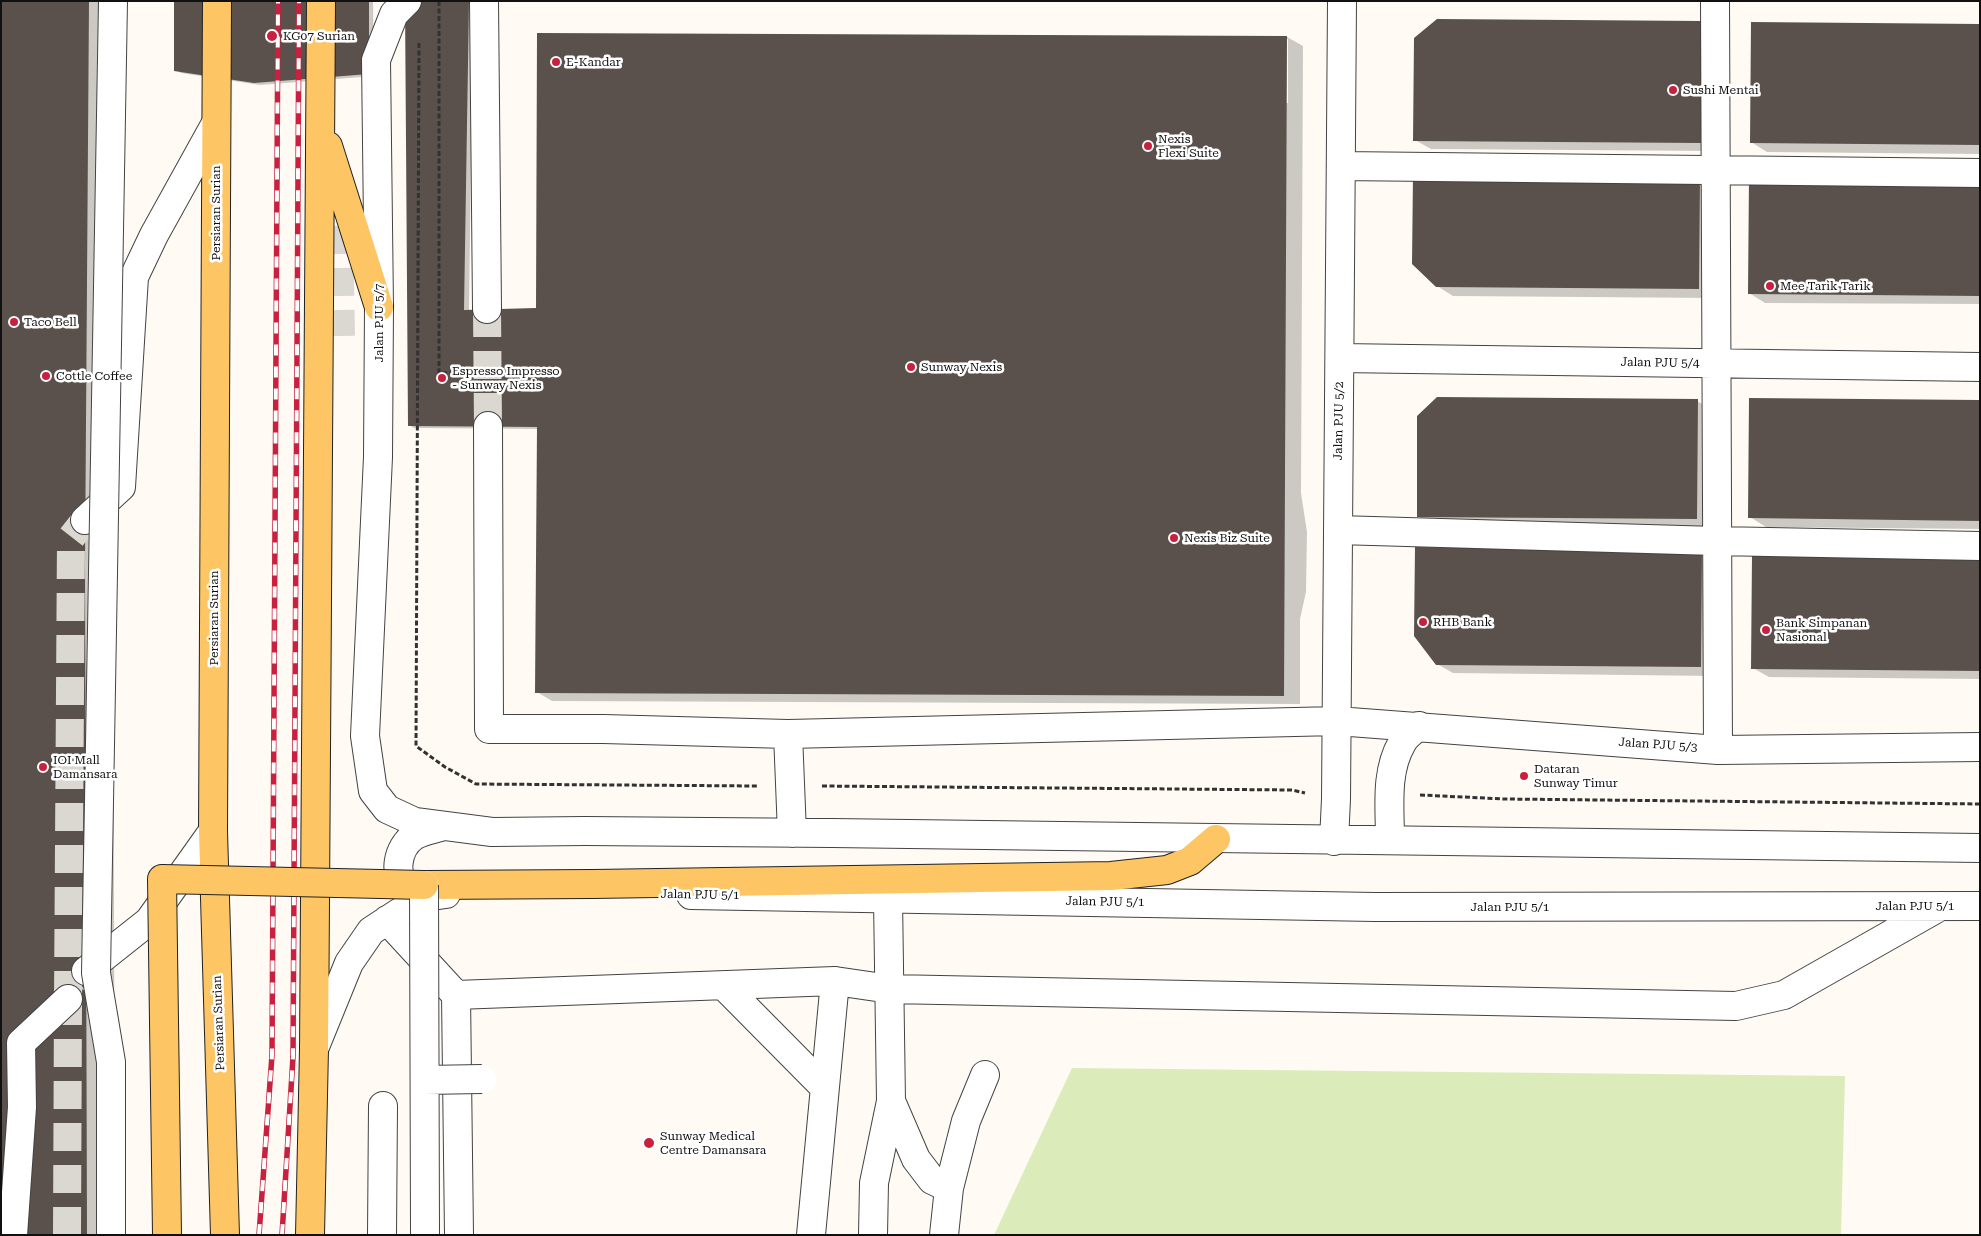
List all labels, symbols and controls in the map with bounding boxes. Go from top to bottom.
marker: KG07 Surian [265,29,279,43]
place label: KG07 Surian [283,29,355,43]
place label: E-Kandar [566,55,621,69]
marker: E-Kandar [550,56,562,68]
place label: Sushi Mentai [1683,83,1759,97]
marker: Sushi Mentai [1667,84,1679,96]
place label: Nexis Flexi Suite [1158,132,1219,160]
marker: Nexis Flexi Suite [1142,140,1154,152]
street label: Persiaran Surian [209,165,223,261]
place label: Mee Tarik Tarik [1780,279,1871,293]
marker: Mee Tarik Tarik [1764,280,1776,292]
street label: Jalan PJU 5/7 [372,283,386,363]
place label: Taco Bell [24,315,77,329]
marker: Taco Bell [8,316,20,328]
street label: Jalan PJU 5/4 [1620,355,1700,371]
place label: Sunway Nexis [921,360,1002,374]
marker: Sunway Nexis [905,361,917,373]
place label: Espresso Impresso - Sunway Nexis [452,364,560,392]
place label: Cottle Coffee [56,369,132,383]
marker: Cottle Coffee [40,370,52,382]
marker: Espresso Impresso - Sunway Nexis [436,372,448,384]
street label: Jalan PJU 5/2 [1331,381,1347,461]
place label: Nexis Biz Suite [1184,531,1270,545]
marker: Nexis Biz Suite [1168,532,1180,544]
street label: Persiaran Surian [207,570,221,666]
place label: RHB Bank [1433,615,1492,629]
marker: RHB Bank [1417,616,1429,628]
place label: Bank Simpanan Nasional [1776,616,1867,644]
marker: Bank Simpanan Nasional [1760,624,1772,636]
street label: Jalan PJU 5/3 [1618,735,1698,755]
place label: IOI Mall Damansara [53,753,117,781]
marker: IOI Mall Damansara [37,761,49,773]
place label: Dataran Sunway Timur [1534,762,1618,790]
marker: Dataran Sunway Timur [1518,770,1530,782]
street label: Jalan PJU 5/1 [660,887,740,903]
street label: Jalan PJU 5/1 [1065,894,1145,910]
street label: Jalan PJU 5/1 [1875,899,1955,913]
street label: Jalan PJU 5/1 [1470,900,1550,914]
street label: Persiaran Surian [210,975,228,1071]
place label: Sunway Medical Centre Damansara [660,1129,766,1157]
marker: Sunway Medical Centre Damansara [642,1136,656,1150]

